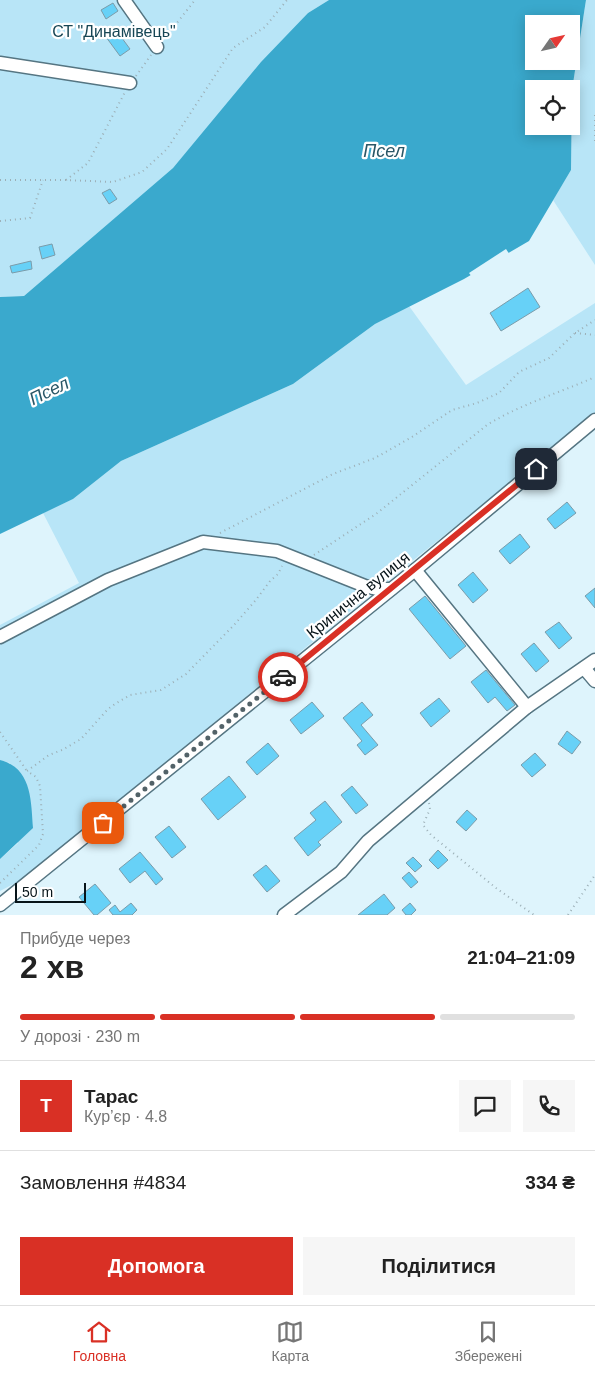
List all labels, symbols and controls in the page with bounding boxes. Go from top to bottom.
north arrow [525,15,580,70]
map controls [525,15,580,135]
park label: СТ "Динамівець" [52,23,176,40]
button: locate [525,80,580,135]
water label: Псел [363,141,405,161]
water label: Псел [26,373,72,409]
pin [515,448,557,490]
icon: home [522,455,550,483]
street label: Кринична вулиця [303,548,413,642]
courier [258,652,308,702]
icon: car [269,663,297,691]
pin [82,802,124,844]
icon: bag [89,809,117,837]
scale bar [15,880,86,903]
text: 50 m [22,884,53,900]
text: Прибуде через [20,930,130,947]
text: 21:04–21:09 [467,947,575,968]
text: 2 хв [20,949,84,985]
text: У дорозі · 230 m [20,1028,140,1045]
button: chat [459,1080,511,1132]
button: phone [523,1080,575,1132]
text: Тарас [84,1086,138,1107]
text: Т [40,1095,52,1116]
text: Кур’єр · 4.8 [84,1108,167,1125]
text: Замовлення #4834 [20,1172,186,1193]
text: 334 ₴ [525,1172,575,1193]
button: Допомога [20,1237,293,1295]
button: Поділитися [303,1237,575,1295]
tab: Головна [73,1318,126,1364]
tab: Карта [272,1318,309,1364]
tab: Збережені [455,1318,522,1364]

